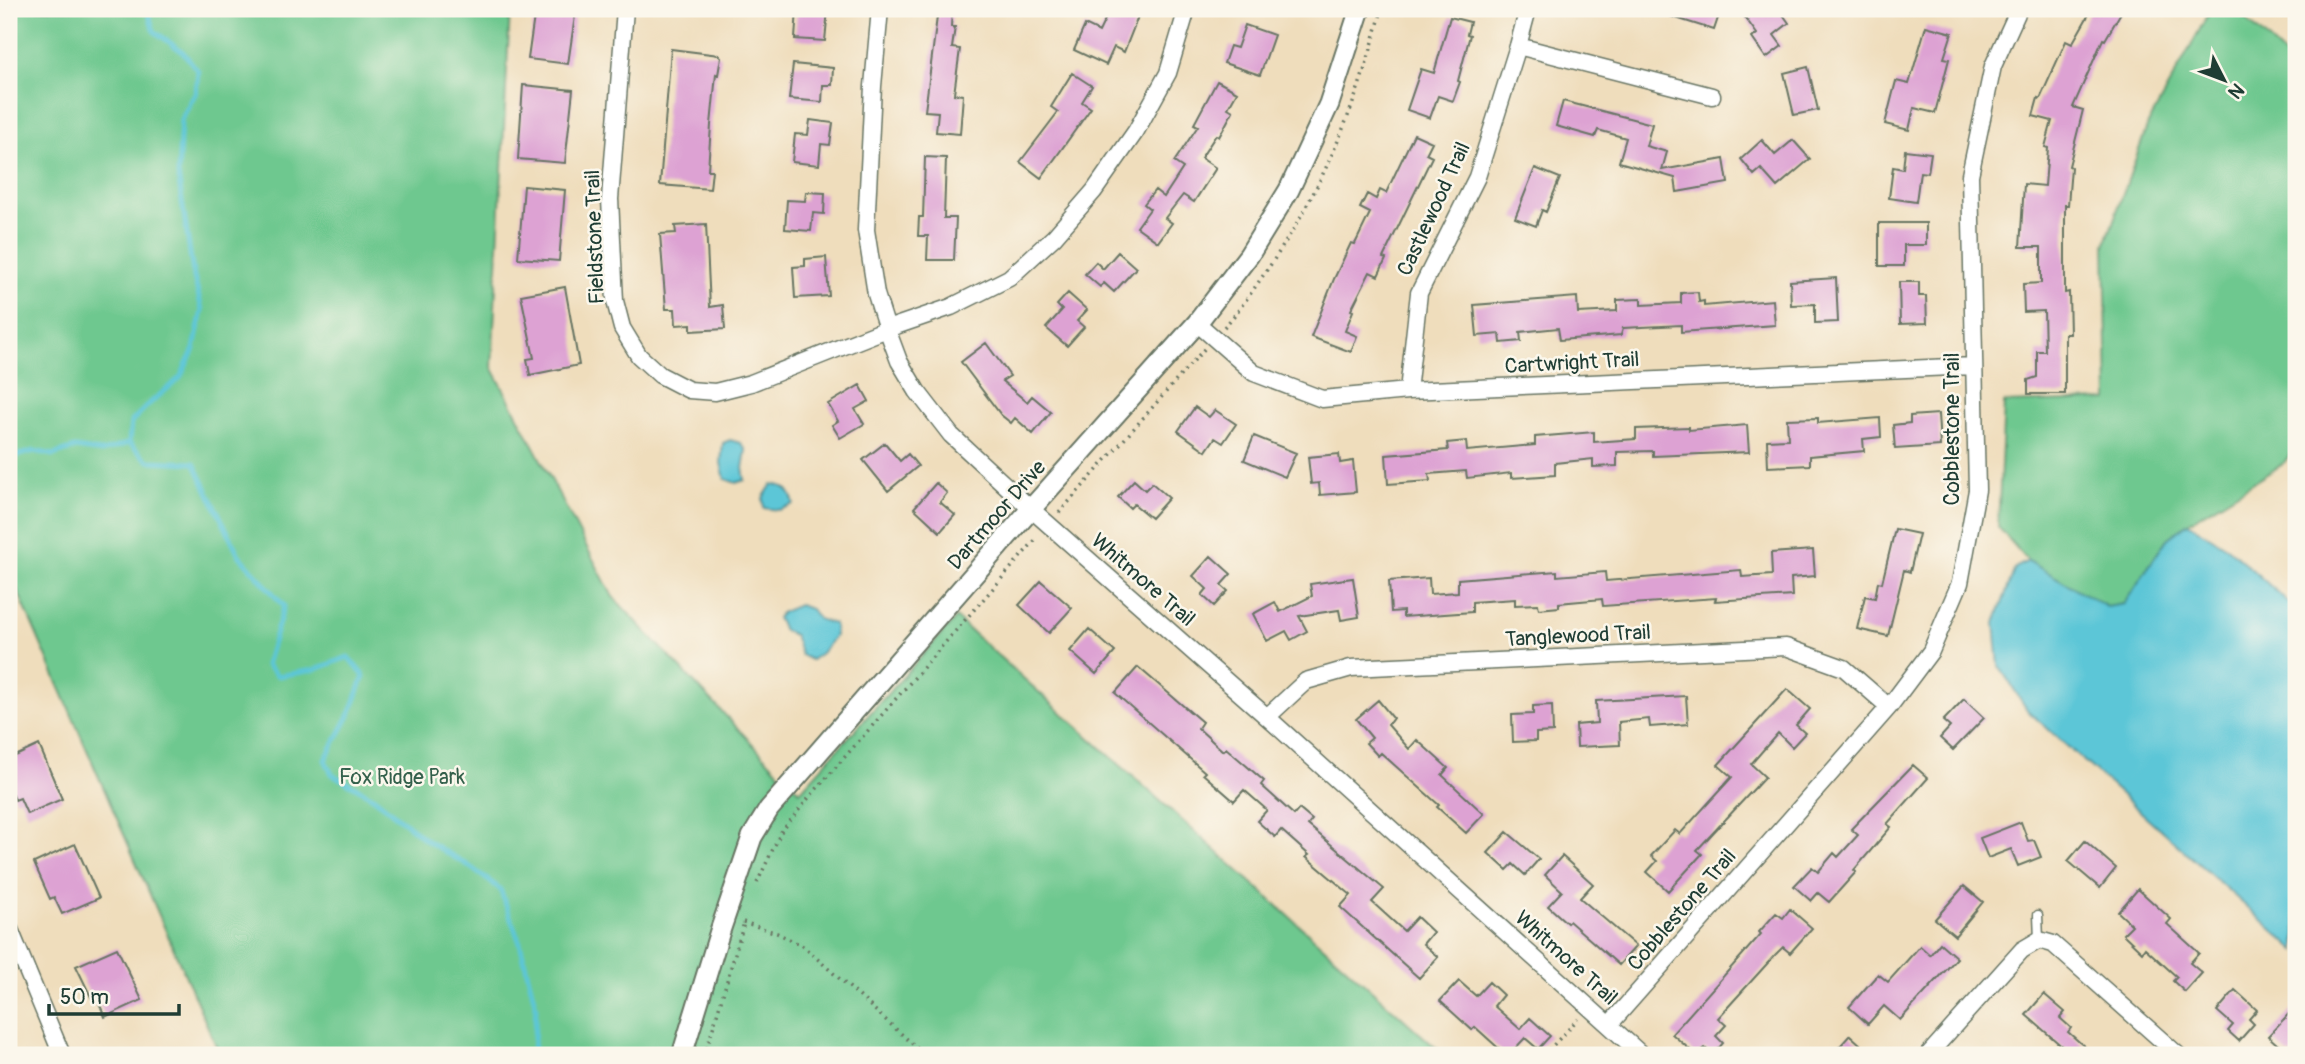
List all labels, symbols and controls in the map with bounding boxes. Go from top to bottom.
north arrow [2190,46,2260,116]
text: N [2223,78,2249,104]
street label: Castlewood Trail [1391,138,1477,280]
street label: Fieldstone Trail [579,169,611,305]
street label: Cartwright Trail [1504,346,1640,380]
street label: Cobblestone Trail [1939,353,1966,505]
street label: Dartmoor Drive [942,454,1053,576]
street label: Whitmore Trail [1085,527,1201,633]
street label: Tanglewood Trail [1504,619,1652,653]
park label: Fox Ridge Park [339,764,465,791]
street label: Cobblestone Trail [1622,843,1742,977]
street label: Whitmore Trail [1509,905,1623,1011]
scale bar [49,973,178,1017]
text: 50 m [60,984,109,1011]

